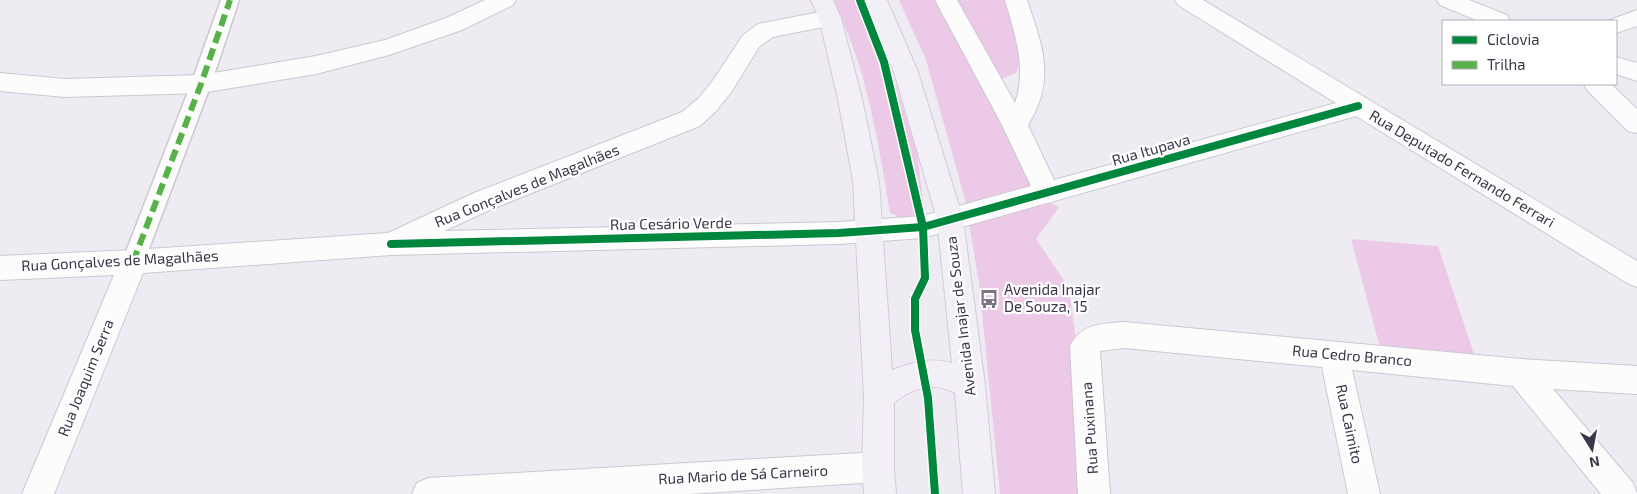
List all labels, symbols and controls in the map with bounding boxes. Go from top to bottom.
legend [1442,20,1617,85]
text: Ciclovia [1487,30,1539,48]
text: Trilha [1487,55,1525,73]
street label: Rua Deputado Fernando Ferrari [1367,106,1558,231]
street label: Rua Itupava [1109,129,1192,169]
street label: Rua Gonçalves de Magalhães [432,140,622,231]
street label: Rua Cesário Verde [610,213,732,233]
street label: Avenida Inajar de Souza [941,235,980,397]
street label: Rua Gonçalves de Magalhães [21,246,219,275]
place label: Avenida Inajar De Souza, 15 [1004,280,1100,315]
bus stop icon: Avenida Inajar De Souza, 15 [978,288,1000,310]
street label: Rua Joaquim Serra [53,316,117,439]
street label: Rua Cedro Branco [1291,341,1413,369]
street label: Rua Puxinana [1077,381,1101,475]
street label: Rua Caimito [1333,382,1367,465]
north arrow [1567,424,1617,474]
text: N [1588,453,1601,472]
street label: Rua Mario de Sá Carneiro [658,461,828,487]

